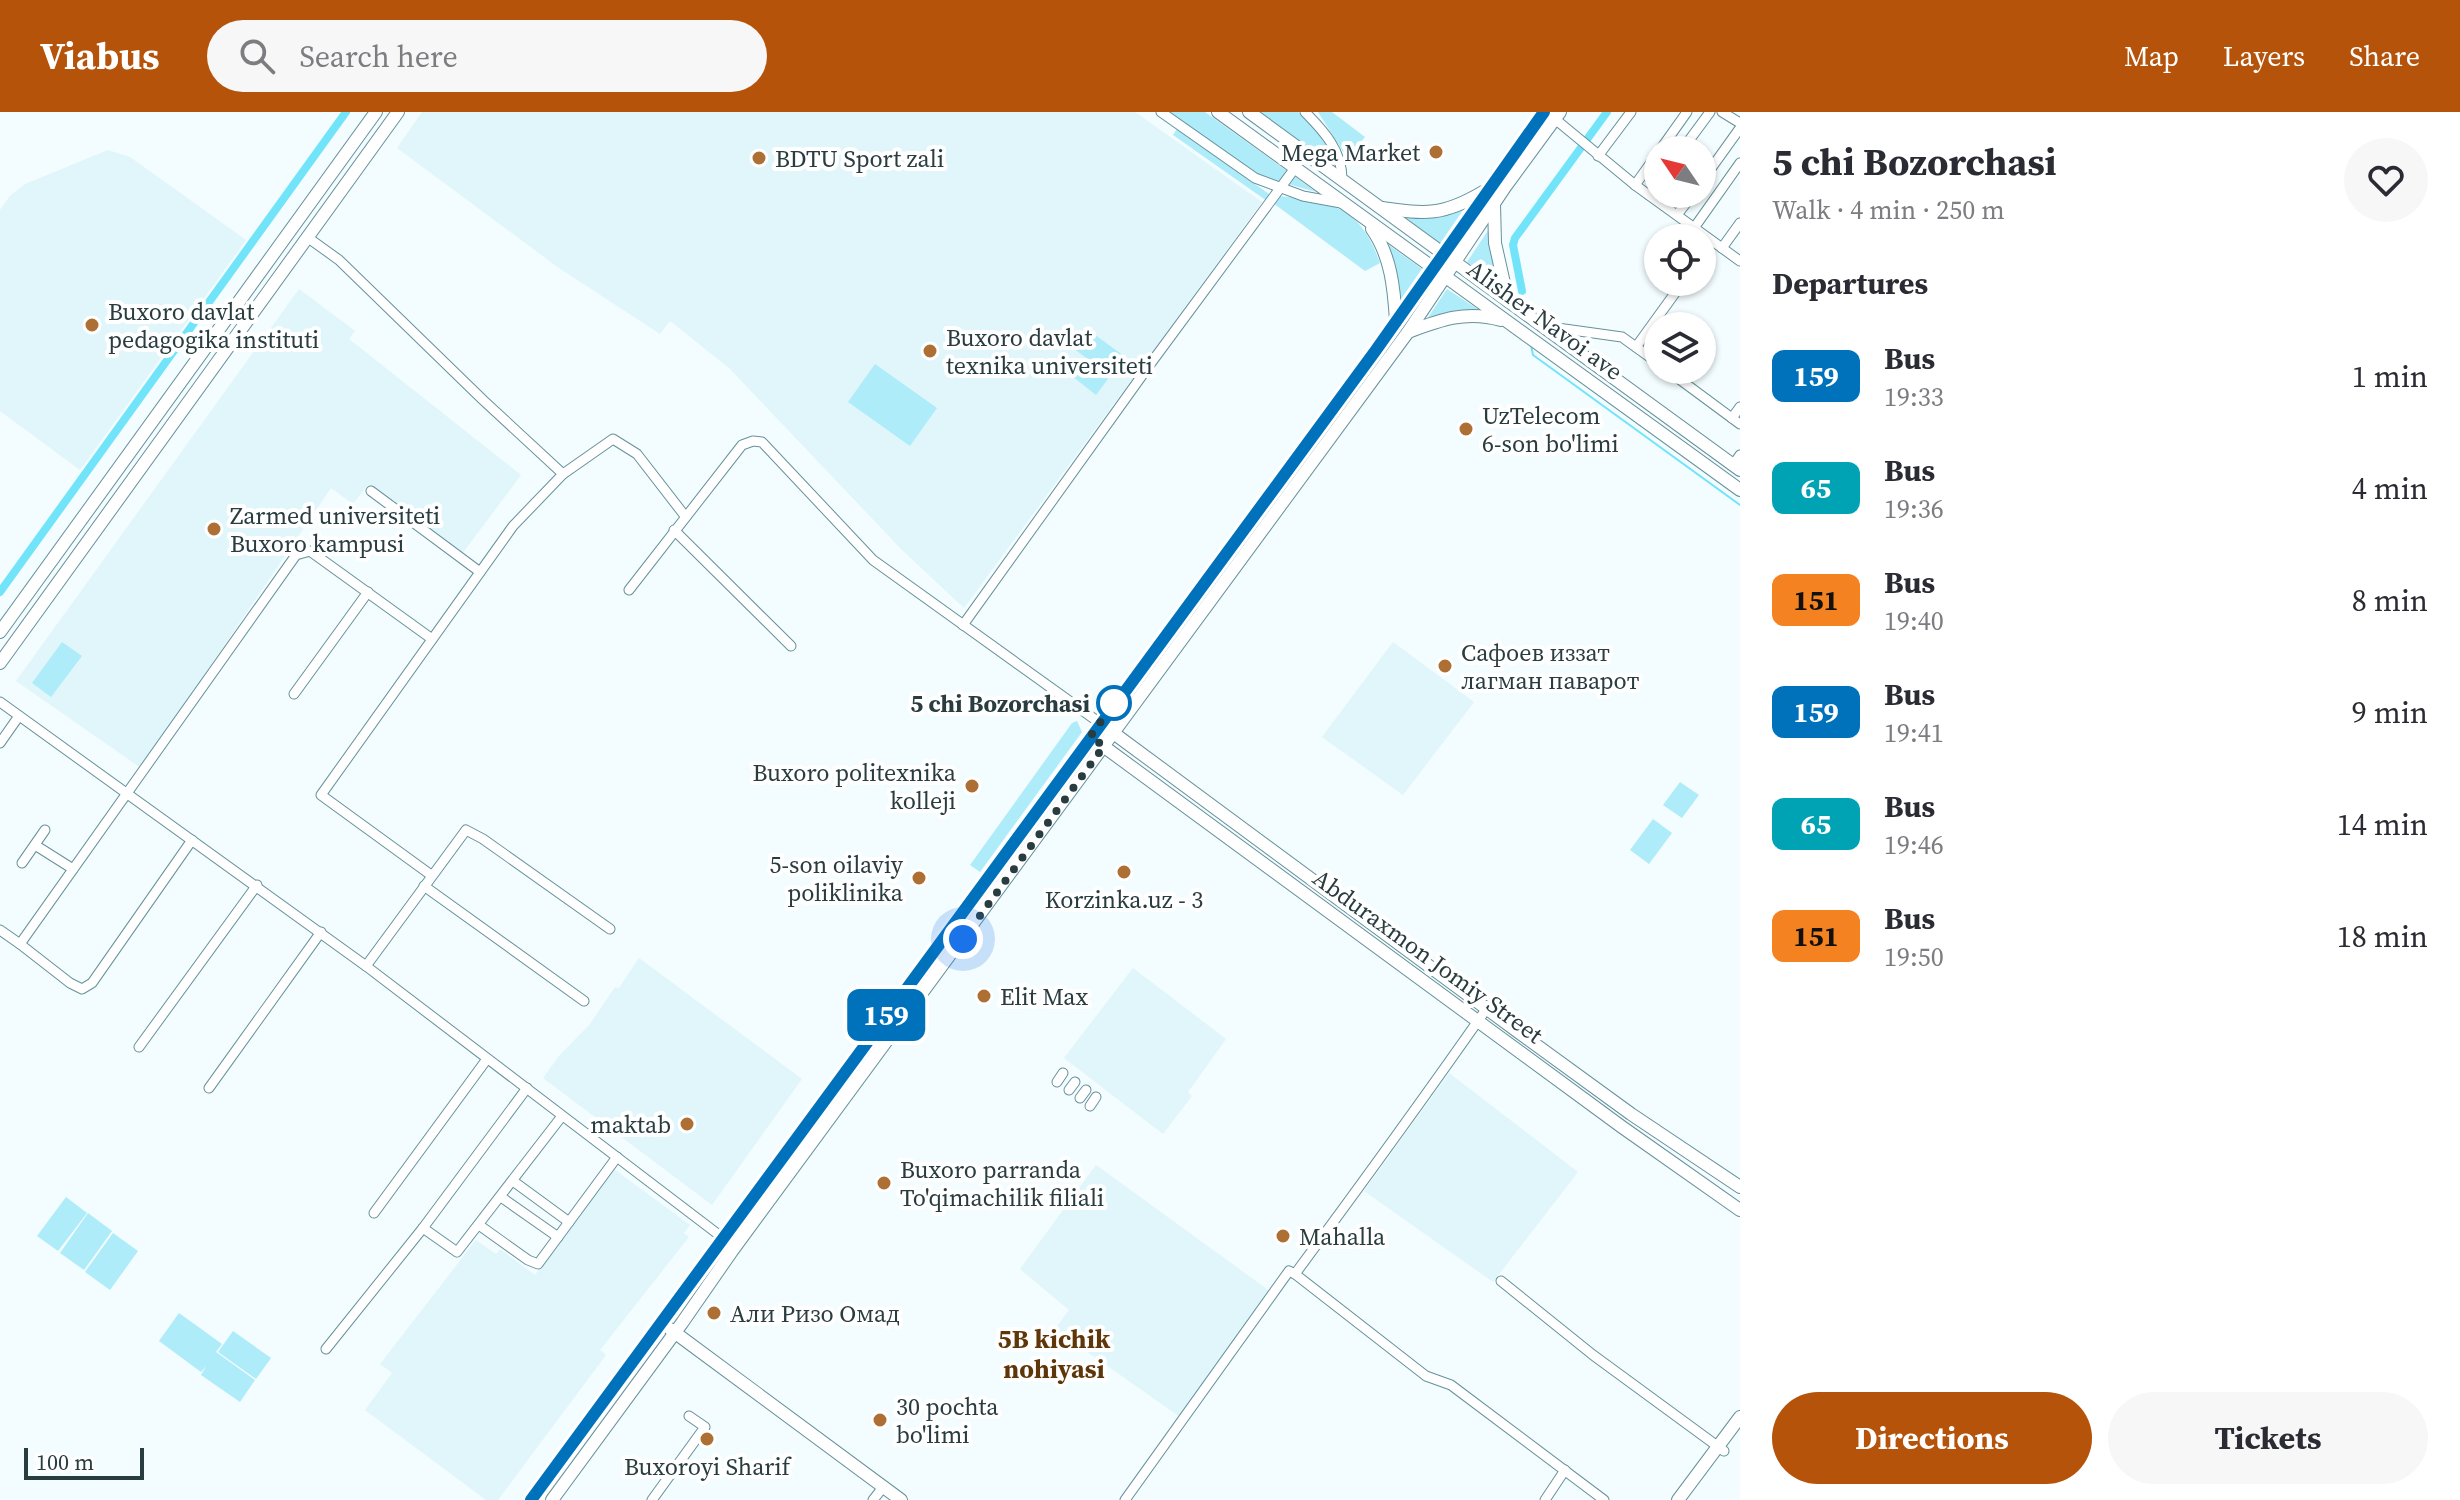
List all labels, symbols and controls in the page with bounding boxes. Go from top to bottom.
search box [207,20,767,92]
text: Viabus [40,30,159,82]
icon: search [235,34,279,78]
text: Search here [299,36,458,77]
text: Map [2124,37,2179,75]
text: Layers [2223,37,2305,75]
text: Share [2349,37,2420,75]
place label: Mega Market [1281,136,1420,169]
north arrow [1644,136,1716,208]
map controls [1644,136,1716,384]
text: 5 chi Bozorchasi [1772,136,2057,188]
button: heart [2344,138,2428,222]
place label: BDTU Sport zali [775,142,944,175]
marker: Mega Market [1427,143,1445,161]
marker: BDTU Sport zali [750,149,768,167]
text: Walk · 4 min · 250 m [1772,192,2005,228]
button: locate [1644,224,1716,296]
street label: Alisher Navoi ave [1460,252,1630,388]
text: Departures [1772,263,1928,304]
place label: Buxoro davlat pedagogika instituti [108,295,319,356]
button: layers [1644,312,1716,384]
marker: Buxoro davlat pedagogika instituti [83,316,101,334]
place label: Buxoro davlat texnika universiteti [946,321,1153,382]
text: Bus [1884,338,1935,379]
marker: Buxoro davlat texnika universiteti [921,342,939,360]
text: 1 min [2352,356,2428,397]
text: 159 [1793,357,1839,395]
text: 19:33 [1884,379,1944,415]
place label: UzTelecom 6-son bo'limi [1482,399,1619,460]
marker: UzTelecom 6-son bo'limi [1457,420,1475,438]
text: Bus [1884,450,1935,491]
text: 4 min [2352,468,2428,509]
text: 65 [1801,469,1831,507]
text: 19:36 [1884,491,1944,527]
place label: Zarmed universiteti Buxoro kampusi [230,499,440,560]
marker: Zarmed universiteti Buxoro kampusi [205,520,223,538]
text: Bus [1884,562,1935,603]
text: 8 min [2352,580,2428,621]
text: 151 [1793,581,1839,619]
text: 19:40 [1884,603,1944,639]
place label: Сафоев иззат лагман паварот [1461,636,1640,697]
marker: Сафоев иззат лагман паварот [1436,657,1454,675]
text: Bus [1884,674,1935,715]
marker: 5 chi Bozorchasi [1097,686,1131,720]
place label: 5 chi Bozorchasi [910,687,1090,720]
text: 9 min [2352,692,2428,733]
text: 159 [1793,693,1839,731]
text: 19:41 [1884,715,1944,751]
place label: Buxoro politexnika kolleji [752,756,957,817]
marker: Buxoro politexnika kolleji [963,777,981,795]
text: Bus [1884,786,1935,827]
text: 14 min [2337,804,2428,845]
text: 65 [1801,805,1831,843]
text: 19:46 [1884,827,1944,863]
place label: 5-son oilaviy poliklinika [770,848,904,909]
street label: Abduraxmon Jomiy Street [1306,861,1550,1051]
marker: Korzinka.uz - 3 [1115,863,1133,881]
marker: 5-son oilaviy poliklinika [910,869,928,887]
place label: Korzinka.uz - 3 [1045,883,1203,916]
text: Bus [1884,898,1935,939]
text: 18 min [2337,916,2428,957]
text: 151 [1793,917,1839,955]
your location [943,919,983,959]
text: 19:50 [1884,939,1944,975]
place label: Elit Max [1000,980,1089,1013]
marker: Elit Max [975,987,993,1005]
line badge: 159 [840,989,932,1041]
text: 159 [863,996,909,1034]
place label: maktab [590,1108,671,1141]
marker: maktab [678,1115,696,1133]
place label: Buxoro parranda To'qimachilik filiali [900,1153,1104,1214]
marker: Buxoro parranda To'qimachilik filiali [875,1174,893,1192]
place label: Mahalla [1299,1220,1386,1253]
marker: Mahalla [1274,1227,1292,1245]
place label: Али Ризо Омад [730,1297,900,1330]
marker: Али Ризо Омад [705,1304,723,1322]
district label: 5B kichik nohiyasi [998,1321,1111,1387]
place label: 30 pochta bo'limi [896,1390,999,1451]
button: Directions [1772,1392,2092,1484]
button: Tickets [2108,1392,2428,1484]
marker: 30 pochta bo'limi [871,1411,889,1429]
marker: Buxoroyi Sharif [698,1430,716,1448]
scale bar [24,1444,144,1480]
text: 100 m [36,1447,94,1477]
place label: Buxoroyi Sharif [624,1450,793,1483]

